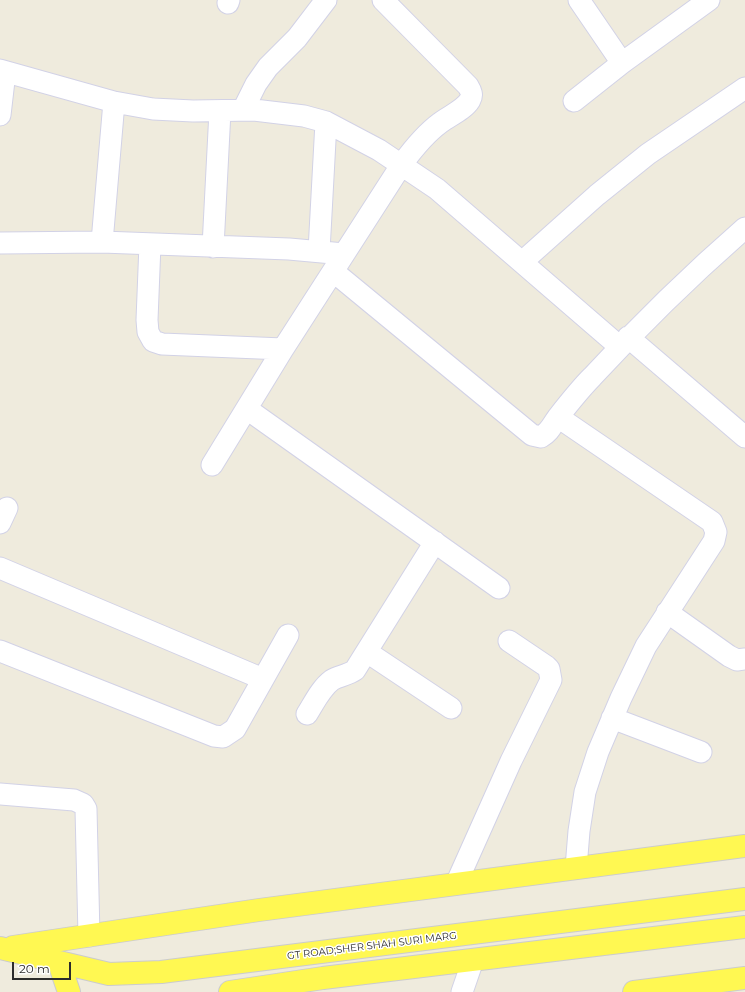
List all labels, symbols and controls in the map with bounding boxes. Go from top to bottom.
street label: GT ROAD;SHER SHAH SURI MARG [287,930,457,962]
scale bar [14,954,73,980]
text: 20 m [19,961,50,976]

